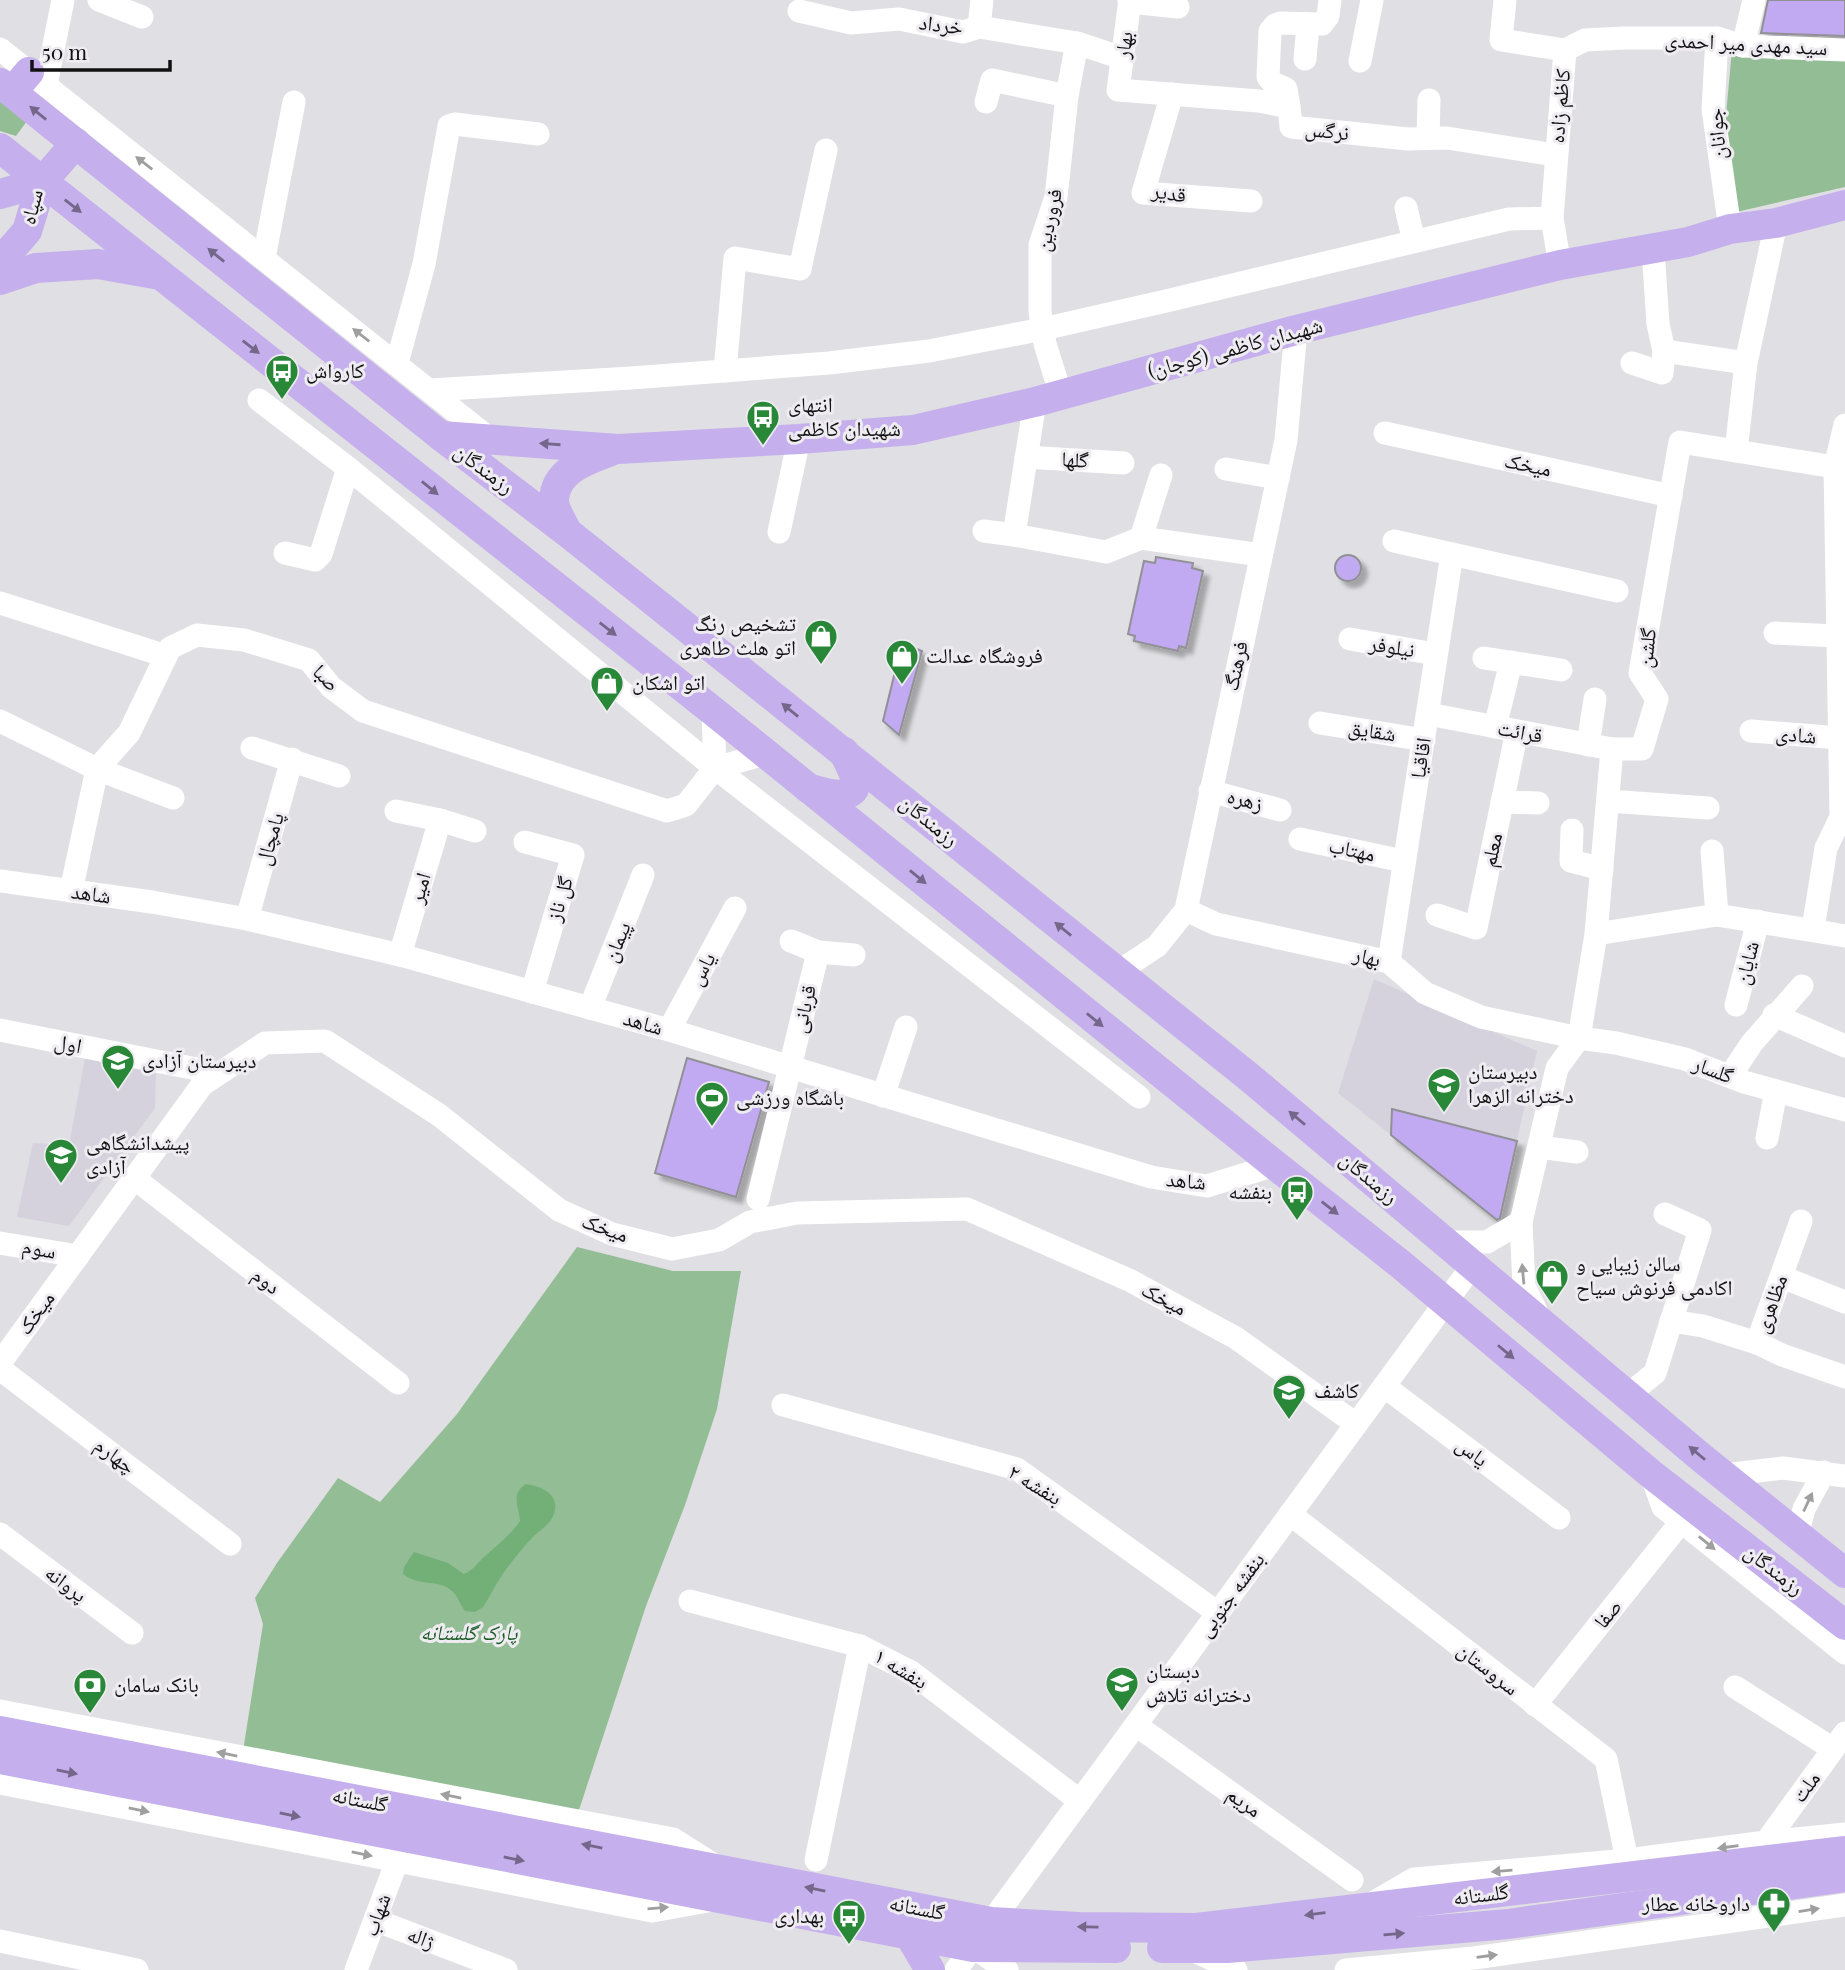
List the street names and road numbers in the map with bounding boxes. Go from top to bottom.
street label: خرداد [918,6,965,40]
street label: سید مهدی میر احمدی [1664,24,1828,60]
street label: بهار [1106,29,1138,61]
street label: کاظم زاده [1541,67,1577,144]
street label: جوانان [1699,107,1731,161]
street label: نرگس [1304,113,1351,146]
street label: قدیر [1149,174,1189,208]
street label: سپاه [12,186,48,227]
street label: فروردین [1027,186,1068,254]
street label: شهیدان کاظمی (کوجان) [1144,309,1325,384]
street label: رزمندگان [450,436,521,499]
street label: گلها [1061,443,1090,473]
street label: میخک [1502,444,1555,482]
street label: گلشن [1629,626,1662,669]
street label: نیلوفر [1367,627,1417,662]
street label: فرهنگ [1215,638,1253,693]
street label: صبا [308,657,347,696]
street label: شقایق [1346,711,1398,748]
street label: قرائت [1496,712,1545,748]
street label: شادی [1775,717,1818,749]
street label: اقاقیا [1402,735,1436,780]
street label: زهره [1225,780,1266,816]
street label: رزمندگان [895,787,966,852]
street label: پامچال [247,809,289,868]
street label: مهتاب [1327,829,1378,867]
street label: معلم [1473,830,1509,870]
street label: امیر [400,869,436,907]
street label: گل ناز [538,872,579,926]
street label: شاهد [70,875,113,909]
street label: پیمان [594,917,636,966]
street label: بهار [1350,938,1384,972]
street label: شایان [1726,938,1764,987]
street label: یاس [680,947,721,990]
street label: قربانی [783,982,822,1036]
street label: شاهد [621,1002,667,1040]
street label: اول [52,1026,84,1058]
street label: گلسار [1689,1047,1738,1089]
street label: رزمندگان [1335,1144,1405,1209]
street label: شاهد [1165,1163,1207,1195]
street label: میخک [579,1205,633,1247]
street label: سوم [20,1230,58,1266]
street label: دوم [246,1260,287,1301]
street label: مظاهری [1746,1270,1793,1336]
street label: میخک [1137,1274,1192,1321]
street label: میخک [9,1284,60,1339]
street label: یاس [1451,1429,1495,1473]
street label: چهارم [89,1430,143,1481]
street label: بنفشه ۲ [1004,1456,1068,1510]
street label: رزمندگان [1740,1536,1811,1600]
street label: بنفشه جنوبی [1189,1546,1270,1642]
street label: پروانه [40,1557,94,1607]
street label: صفا [1586,1592,1627,1633]
street label: سروستان [1453,1634,1526,1700]
street label: بنفشه ۱ [870,1640,934,1694]
street label: ملت [1784,1765,1825,1807]
street label: مریم [1221,1778,1268,1824]
street label: گلستانه [330,1779,391,1817]
street label: گلستانه [1451,1876,1510,1910]
street label: گلستانه [887,1887,948,1925]
street label: شهاب [355,1889,396,1939]
street label: ژاله [404,1918,439,1954]

